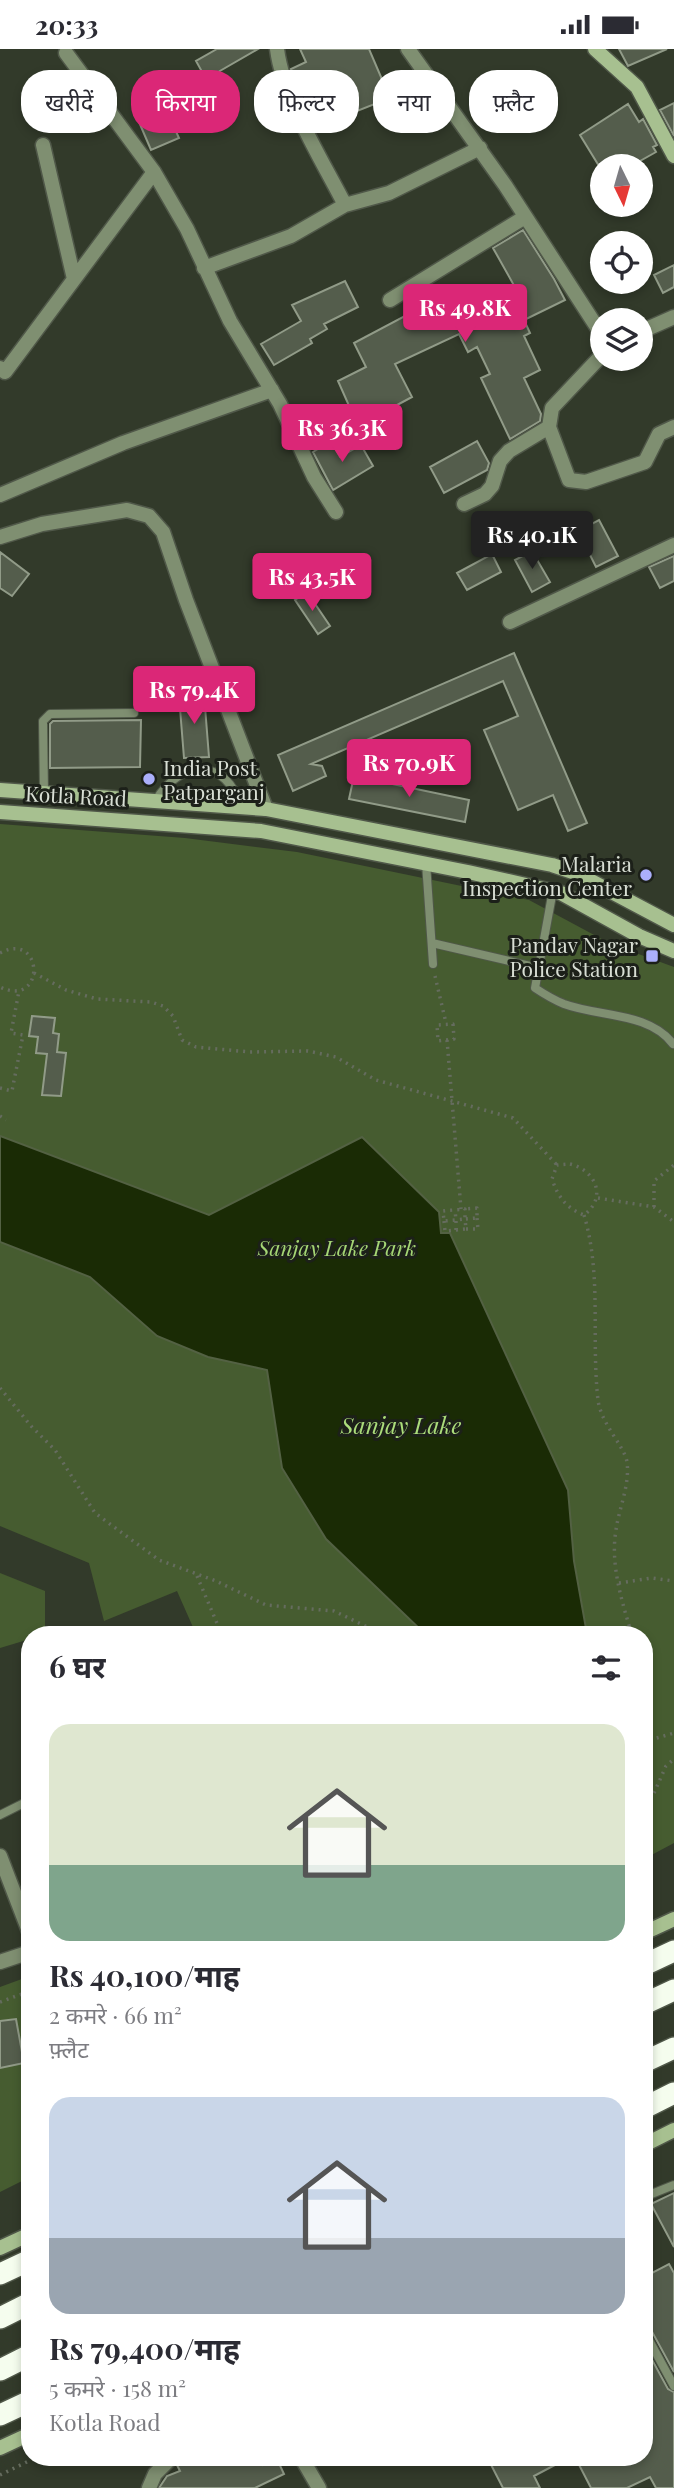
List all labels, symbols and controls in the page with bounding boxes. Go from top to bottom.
text: 20:33 [35,7,98,42]
chip: खरीदें [21,70,117,133]
chip: किराया [131,70,240,133]
chip: फ़िल्टर [254,70,359,133]
chip: नया [373,70,455,133]
chip: फ़्लैट [469,70,558,133]
north arrow [590,154,653,217]
map controls [590,154,653,371]
button: locate [590,231,653,294]
pin: Rs 49.8K [393,285,537,344]
text: Rs 49.8K [419,291,511,322]
button: layers [590,308,653,371]
pin: Rs 36.3K [270,405,414,464]
text: Rs 36.3K [298,411,386,442]
pin: Rs 40.1K [460,511,604,571]
text: Rs 40.1K [487,518,577,549]
pin: Rs 43.5K [240,553,384,613]
text: Rs 43.5K [268,560,356,591]
pin: Rs 79.4K [122,667,266,726]
text: Rs 79.4K [149,673,239,704]
pin: Rs 70.9K [337,739,481,799]
text: Rs 70.9K [363,746,455,777]
place label: India Post Patparganj [163,753,265,805]
marker: India Post Patparganj [141,771,157,787]
street label: Kotla Road [24,778,128,812]
place label: Malaria Inspection Center [462,849,633,901]
marker: Malaria Inspection Center [638,867,654,883]
place label: Pandav Nagar Police Station [510,930,639,982]
marker: Pandav Nagar Police Station [644,948,660,964]
park label: Sanjay Lake Park [257,1233,416,1261]
water label: Sanjay Lake [340,1409,461,1440]
text: 6 घर [49,1646,106,1686]
icon: filters [587,1649,625,1687]
icon: home [274,1770,400,1896]
text: Rs 40,100/माह [49,1955,240,1995]
text: 2 कमरे · 66 m² [49,1999,182,2030]
text: फ़्लैट [49,2033,89,2064]
icon: home [274,2142,400,2268]
text: Rs 79,400/माह [49,2328,240,2368]
text: 5 कमरे · 158 m² [49,2372,186,2403]
text: Kotla Road [49,2406,161,2437]

